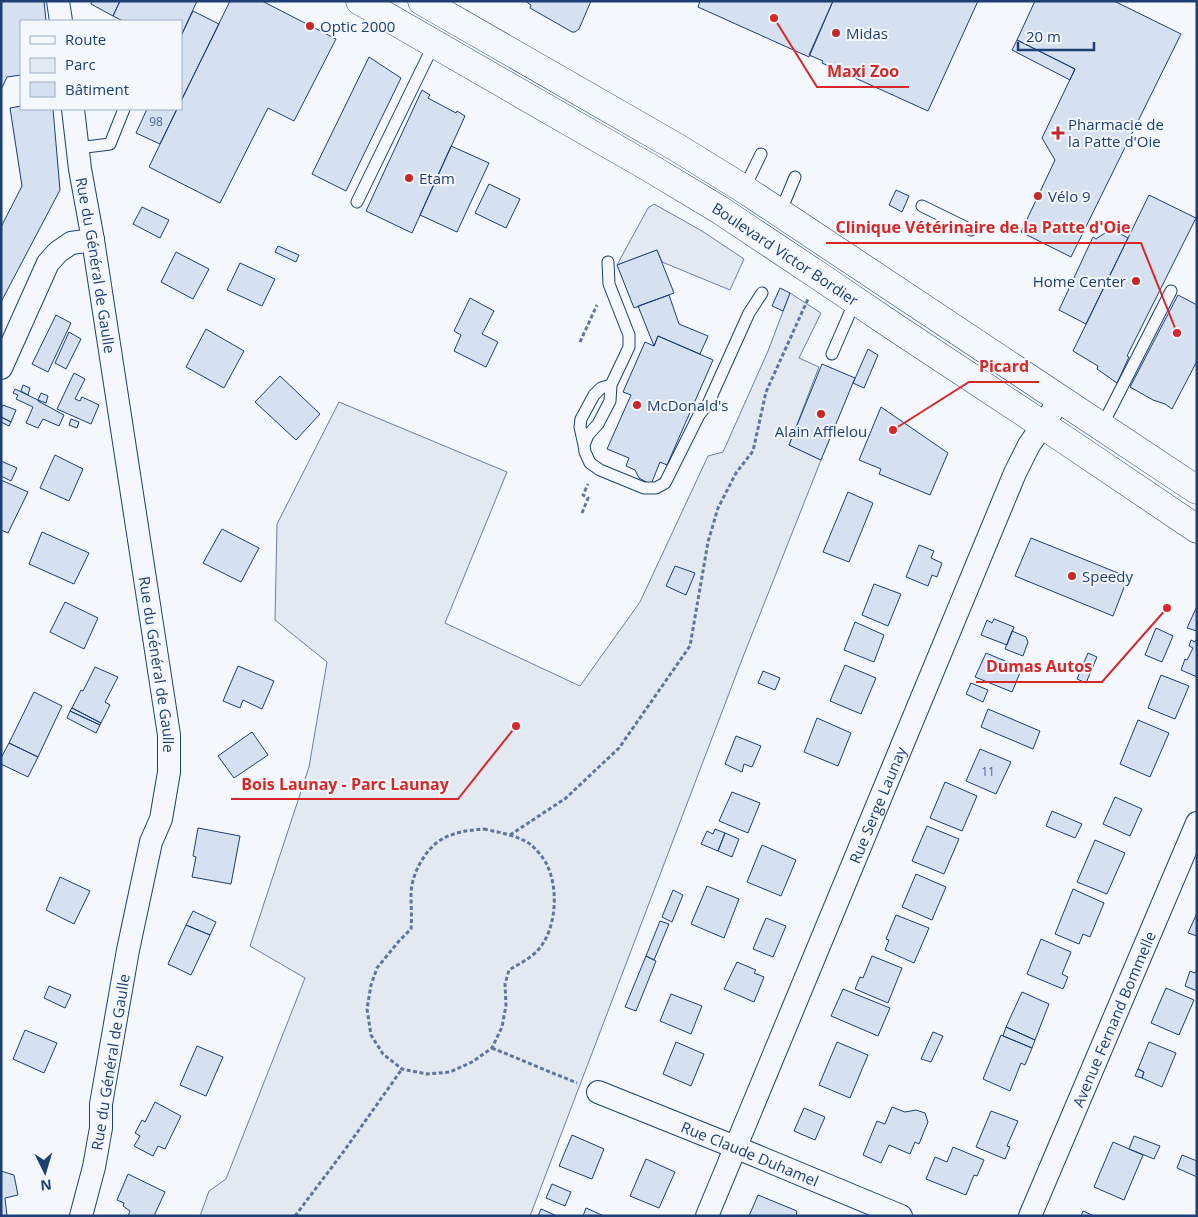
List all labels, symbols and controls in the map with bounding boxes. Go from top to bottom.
place label: Optic 2000 [320,16,395,36]
legend [20,20,182,110]
marker: Optic 2000 [304,20,316,32]
scale bar [1018,20,1094,52]
place label: Midas [846,23,888,43]
text: 20 m [1026,26,1061,46]
marker: Midas [830,27,842,39]
text: Route [65,29,106,49]
text: Parc [65,54,96,74]
callout: Maxi Zoo [817,56,909,87]
text: Maxi Zoo [827,60,899,82]
text: Bâtiment [65,79,129,99]
house number: 98 [149,113,163,130]
place label: Pharmacie de la Patte d'Oie [1068,114,1164,151]
marker: Pharmacie de la Patte d'Oie [1052,127,1064,139]
place label: Etam [419,168,455,188]
marker: Etam [403,172,415,184]
street label: Rue du Général de Gaulle [72,176,120,355]
place label: Vélo 9 [1048,186,1091,206]
marker: Vélo 9 [1032,190,1044,202]
street label: Boulevard Victor Bordier [709,198,863,310]
callout: Clinique Vétérinaire de la Patte d'Oie [826,212,1141,243]
text: Clinique Vétérinaire de la Patte d'Oie [835,216,1131,238]
place label: Home Center [1033,271,1126,291]
marker: Home Center [1130,275,1142,287]
callout: Picard [969,351,1039,382]
text: Picard [979,355,1029,377]
place label: McDonald's [647,395,729,415]
marker: McDonald's [631,399,643,411]
marker: Alain Afflelou [815,408,827,420]
place label: Alain Afflelou [775,421,867,441]
place label: Speedy [1082,566,1133,586]
marker: Speedy [1066,570,1078,582]
street label: Rue du Général de Gaulle [135,575,179,753]
callout: Dumas Autos [976,651,1102,682]
text: Dumas Autos [986,655,1092,677]
street label: Rue Serge Launay [844,743,911,866]
house number: 11 [981,763,995,780]
callout: Bois Launay - Parc Launay [231,768,458,799]
text: Bois Launay - Parc Launay [241,773,450,795]
street label: Avenue Fernand Bommelle [1067,928,1160,1110]
street label: Rue du Général de Gaulle [86,972,134,1152]
street label: Rue Claude Duhamel [678,1116,822,1191]
north arrow [20,1147,70,1197]
text: N [40,1175,53,1195]

